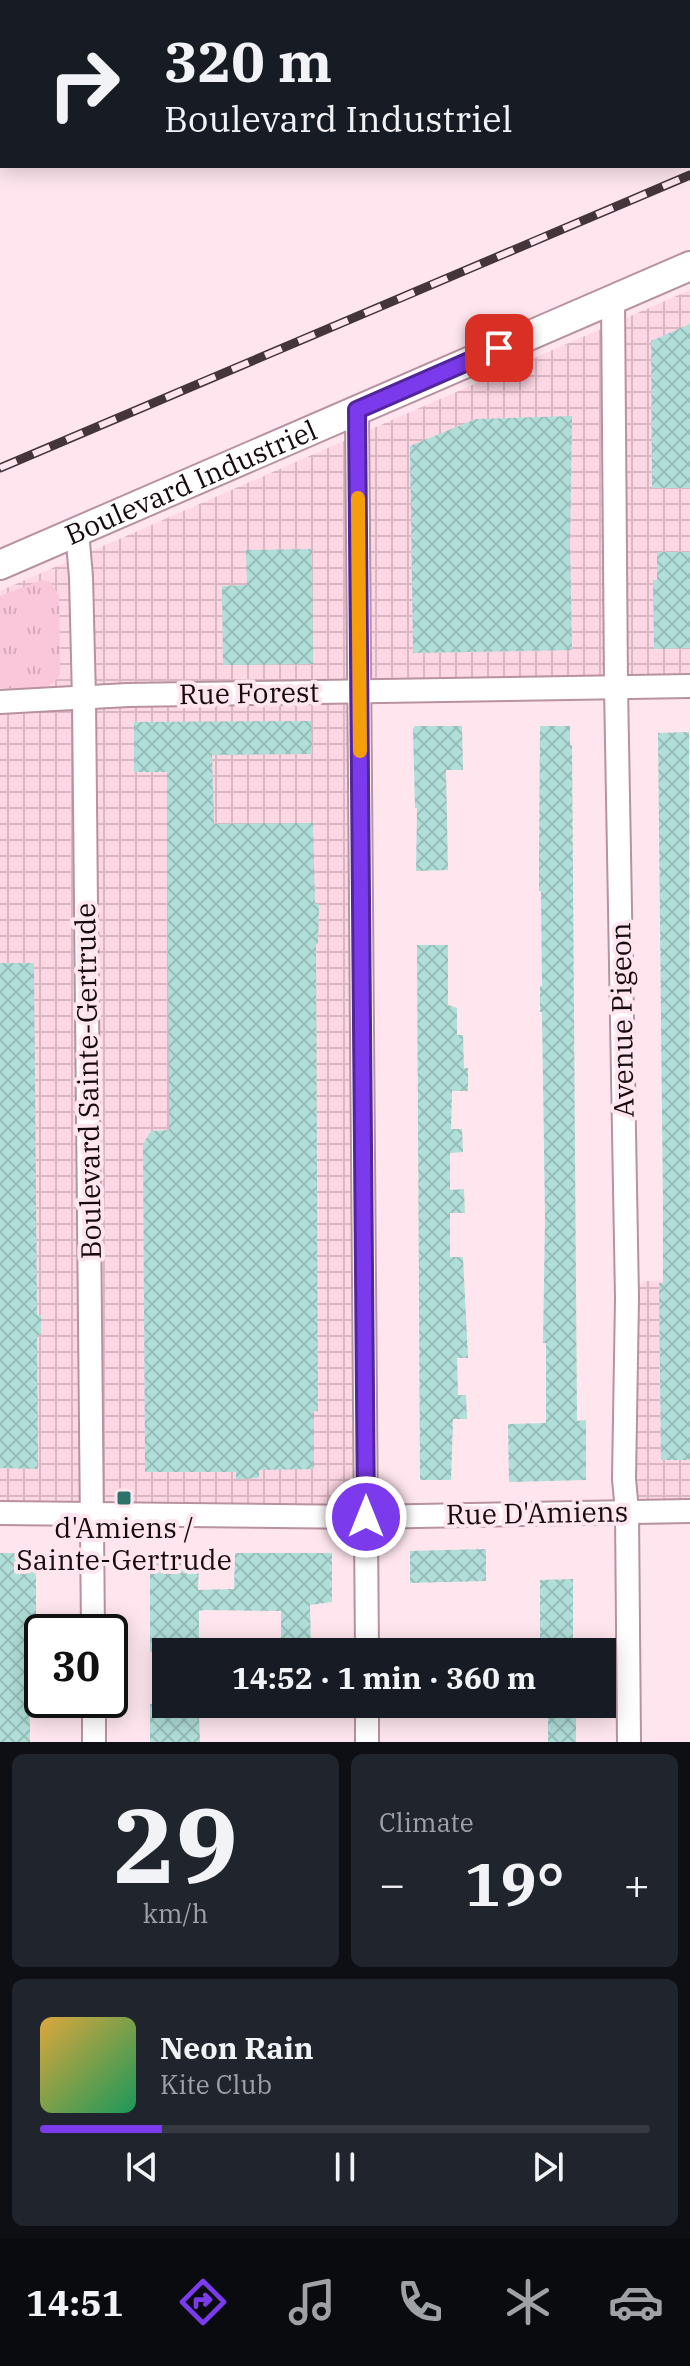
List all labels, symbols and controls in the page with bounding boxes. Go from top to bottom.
text: 320 m [164,25,332,97]
icon: right [32,32,136,136]
text: Boulevard Industriel [164,95,512,142]
pin [465,314,533,382]
icon: arrive [477,326,521,370]
street label: Boulevard Industriel [59,411,322,553]
street label: Rue Forest [178,673,320,712]
street label: Boulevard Sainte-Gertrude [66,903,109,1259]
street label: Avenue Pigeon [601,922,642,1118]
position arrow [324,1475,408,1559]
marker: d'Amiens / Sainte-Gertrude [115,1489,133,1507]
street label: Rue D'Amiens [445,1492,629,1533]
place label: d'Amiens / Sainte-Gertrude [16,1509,232,1578]
speed limit sign: 30 [24,1614,128,1718]
text: 14:52 · 1 min · 360 m [232,1658,536,1697]
text: 29 [113,1776,238,1912]
text: Climate [379,1805,474,1839]
text: 19° [464,1844,565,1923]
text: − [379,1855,405,1912]
text: + [624,1855,650,1912]
text: km/h [143,1896,208,1930]
text: Neon Rain [160,2028,314,2067]
text: Kite Club [160,2067,272,2101]
icon: previous [120,2145,164,2189]
icon: pause [323,2145,367,2189]
icon: next [526,2145,570,2189]
icon: directions [175,2274,231,2330]
icon: music [284,2274,340,2330]
icon: phone [392,2274,448,2330]
icon: climate [500,2274,556,2330]
icon: car [608,2274,664,2330]
text: 14:51 [26,2279,123,2326]

